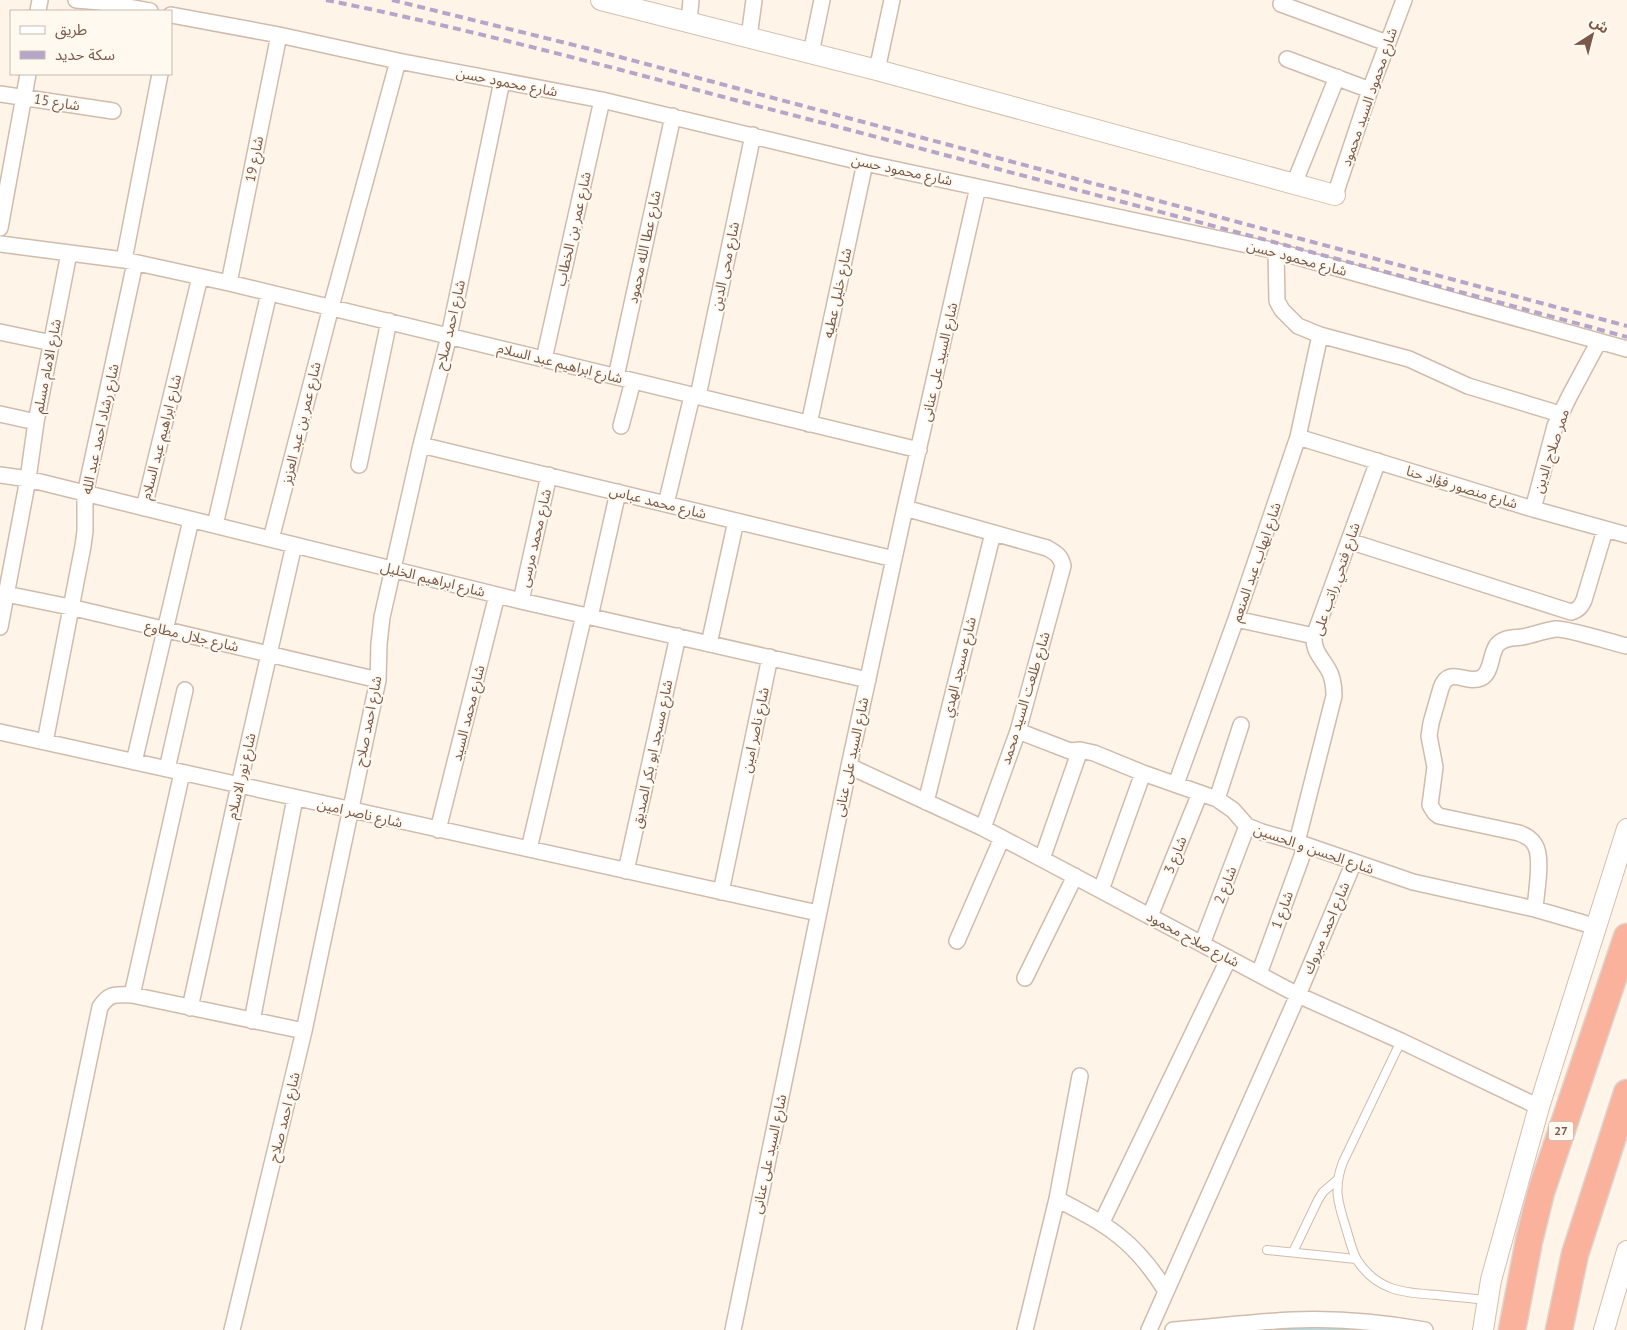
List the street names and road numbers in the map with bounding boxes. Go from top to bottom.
street label: شارع محمود السيد محمود [1337,25,1403,169]
street label: شارع محمود حسن [454,63,559,103]
street label: شارع 15 [32,89,81,116]
street label: شارع 19 [241,135,269,184]
street label: شارع محمود حسن [849,151,954,191]
street label: شارع عمر بن الخطاب [551,170,597,288]
street label: شارع عطا الله محمود [623,189,667,306]
street label: شارع محى الدين [707,220,745,312]
street label: شارع محمود حسن [1245,236,1349,282]
street label: شارع خليل عطيه [819,246,857,340]
street label: شارع احمد صلاح [431,278,471,372]
street label: شارع السيد على عنانى [917,301,963,424]
street label: شارع الامام مسلم [29,317,67,415]
street label: شارع ابراهيم عبد السلام [495,339,625,389]
street label: شارع عمر بن عبد العزيز [277,360,327,487]
street label: شارع رشاد احمد عبد الله [77,362,125,496]
street label: شارع ابراهيم عبد السلام [137,372,187,502]
street label: ممر صلاح الدين [1529,407,1575,496]
street label: شارع منصور فؤاد حنا [1403,461,1520,514]
street label: شارع محمد عباس [607,481,708,525]
street label: شارع محمد مرسى [515,487,557,589]
street label: شارع ايهاب عبد المنعم [1227,500,1287,625]
street label: شارع فتحي راتب على [1308,520,1366,639]
street label: شارع ابراهيم الخليل [378,557,487,603]
street label: شارع مسجد الهدي [938,615,982,719]
street label: شارع جلال مطاوع [143,616,241,658]
street label: شارع طلعت السيد محمد [996,629,1056,767]
street label: شارع محمد السيد [447,663,491,763]
street label: شارع احمد صلاح [350,674,388,768]
street label: شارع مسجد ابو بكر الصديق [627,678,678,830]
street label: شارع ناصر امين [737,686,775,775]
street label: شارع السيد على عنانى [830,696,874,819]
street label: شارع نور الاسلام [222,731,262,821]
street label: شارع ناصر امين [315,794,404,833]
street label: شارع الحسن و الحسين [1251,820,1377,880]
street label: شارع 3 [1159,834,1192,877]
street label: شارع 2 [1210,864,1242,907]
street label: شارع احمد مبروك [1299,879,1355,977]
street label: شارع 1 [1267,889,1299,932]
street label: شارع صلاح محمود [1143,907,1242,973]
street label: شارع احمد صلاح [264,1070,306,1164]
street label: شارع السيد على عنانى [748,1093,792,1216]
road number: 27 [1548,1122,1574,1140]

